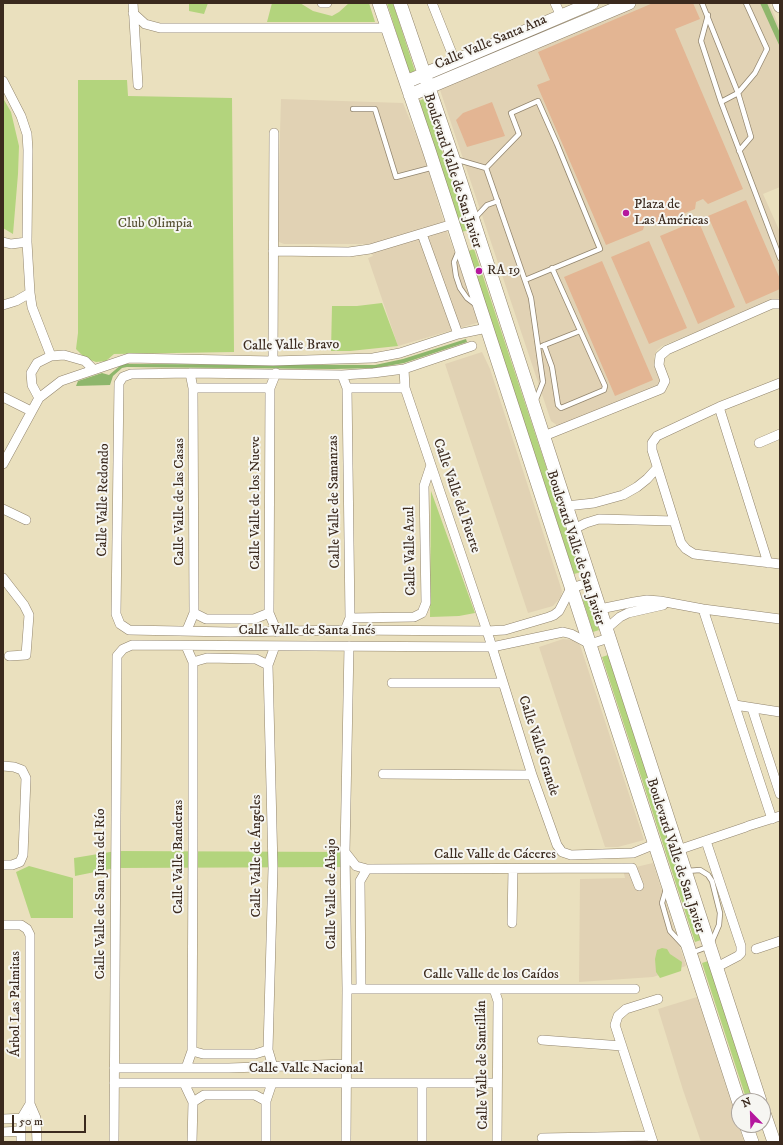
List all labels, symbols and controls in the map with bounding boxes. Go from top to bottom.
street label: Calle Valle Santa Ana [433,12,549,74]
street label: Boulevard Valle de San Javier [419,91,485,251]
place label: Plaza de Las Américas [634,197,708,230]
marker: Plaza de Las Américas [621,208,631,218]
park label: Club Olimpia [118,216,192,232]
place label: RA 19 [487,263,520,279]
marker: RA 19 [474,266,484,276]
street label: Calle Valle Bravo [243,337,339,355]
street label: Calle Valle de Samanzas [325,435,345,569]
street label: Calle Valle de los Nueve [248,436,264,570]
street label: Calle Valle del Fuerte [429,437,483,555]
street label: Calle Valle de las Casas [172,438,188,566]
street label: Calle Valle Redondo [95,443,113,557]
street label: Boulevard Valle de San Javier [542,468,608,628]
street label: Calle Valle Azul [402,506,420,596]
street label: Calle Valle de Santa Inés [239,623,375,639]
street label: Calle Valle Grande [514,694,562,798]
street label: Boulevard Valle de San Javier [642,776,708,936]
street label: Calle Valle de Ángeles [249,795,265,917]
street label: Calle Valle Banderas [171,800,187,914]
street label: Calle Valle de San Juan del Río [93,809,109,979]
street label: Calle Valle de Abajo [324,839,340,949]
street label: Calle Valle de Cáceres [434,847,556,863]
street label: Árbol Las Palmitas [8,951,24,1057]
street label: Calle Valle de los Caídos [423,967,559,983]
street label: Calle Valle de Santillán [473,1000,493,1130]
street label: Calle Valle Nacional [249,1061,363,1077]
north arrow [731,1093,771,1133]
text: N [740,1095,754,1111]
scale bar [14,1107,88,1133]
text: 50 m [19,1114,43,1129]

